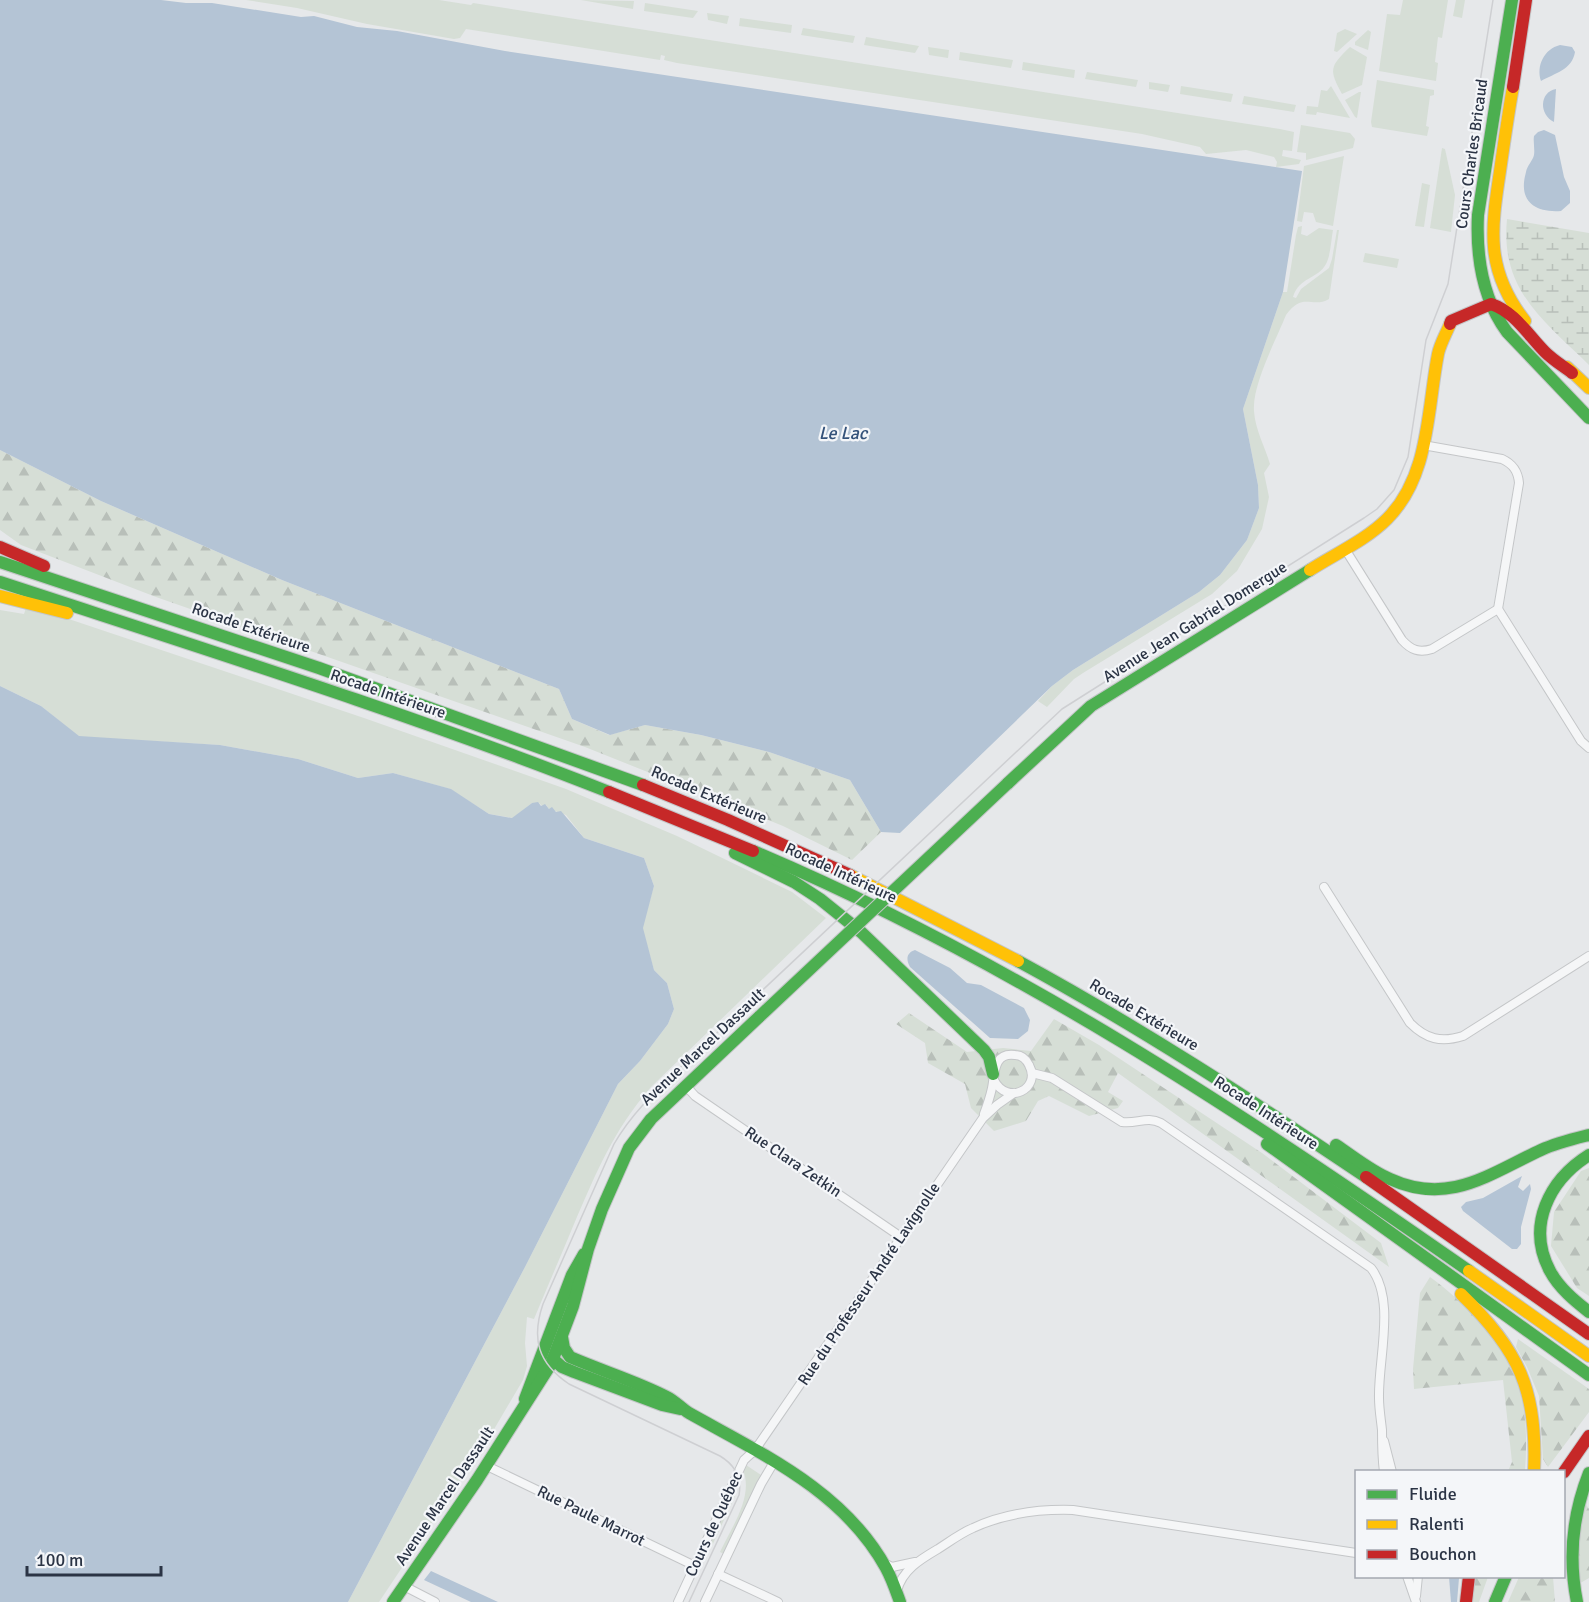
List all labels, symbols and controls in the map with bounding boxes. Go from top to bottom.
street label: Cours Charles Bricaud [1452,78,1492,230]
water label: Le Lac [819,422,869,444]
street label: Avenue Jean Gabriel Domergue [1099,557,1291,687]
street label: Rocade Extérieure [189,598,313,658]
street label: Rocade Intérieure [328,665,448,723]
street label: Rocade Extérieure [648,762,770,828]
street label: Rocade Intérieure [782,838,900,908]
street label: Rocade Extérieure [1086,974,1202,1056]
street label: Avenue Marcel Dassault [637,984,770,1110]
street label: Rocade Intérieure [1210,1072,1322,1154]
street label: Rue Clara Zetkin [741,1122,845,1202]
street label: Rue du Professeur André Lavignolle [793,1179,945,1389]
street label: Avenue Marcel Dassault [391,1422,499,1569]
street label: Cours de Québec [681,1468,747,1580]
legend [1355,1470,1565,1578]
street label: Rue Paule Marrot [534,1481,649,1551]
text: Fluide [1409,1483,1457,1505]
text: Ralenti [1409,1513,1464,1535]
scale bar [27,1539,160,1577]
text: Bouchon [1409,1543,1477,1565]
text: 100 m [36,1549,83,1571]

